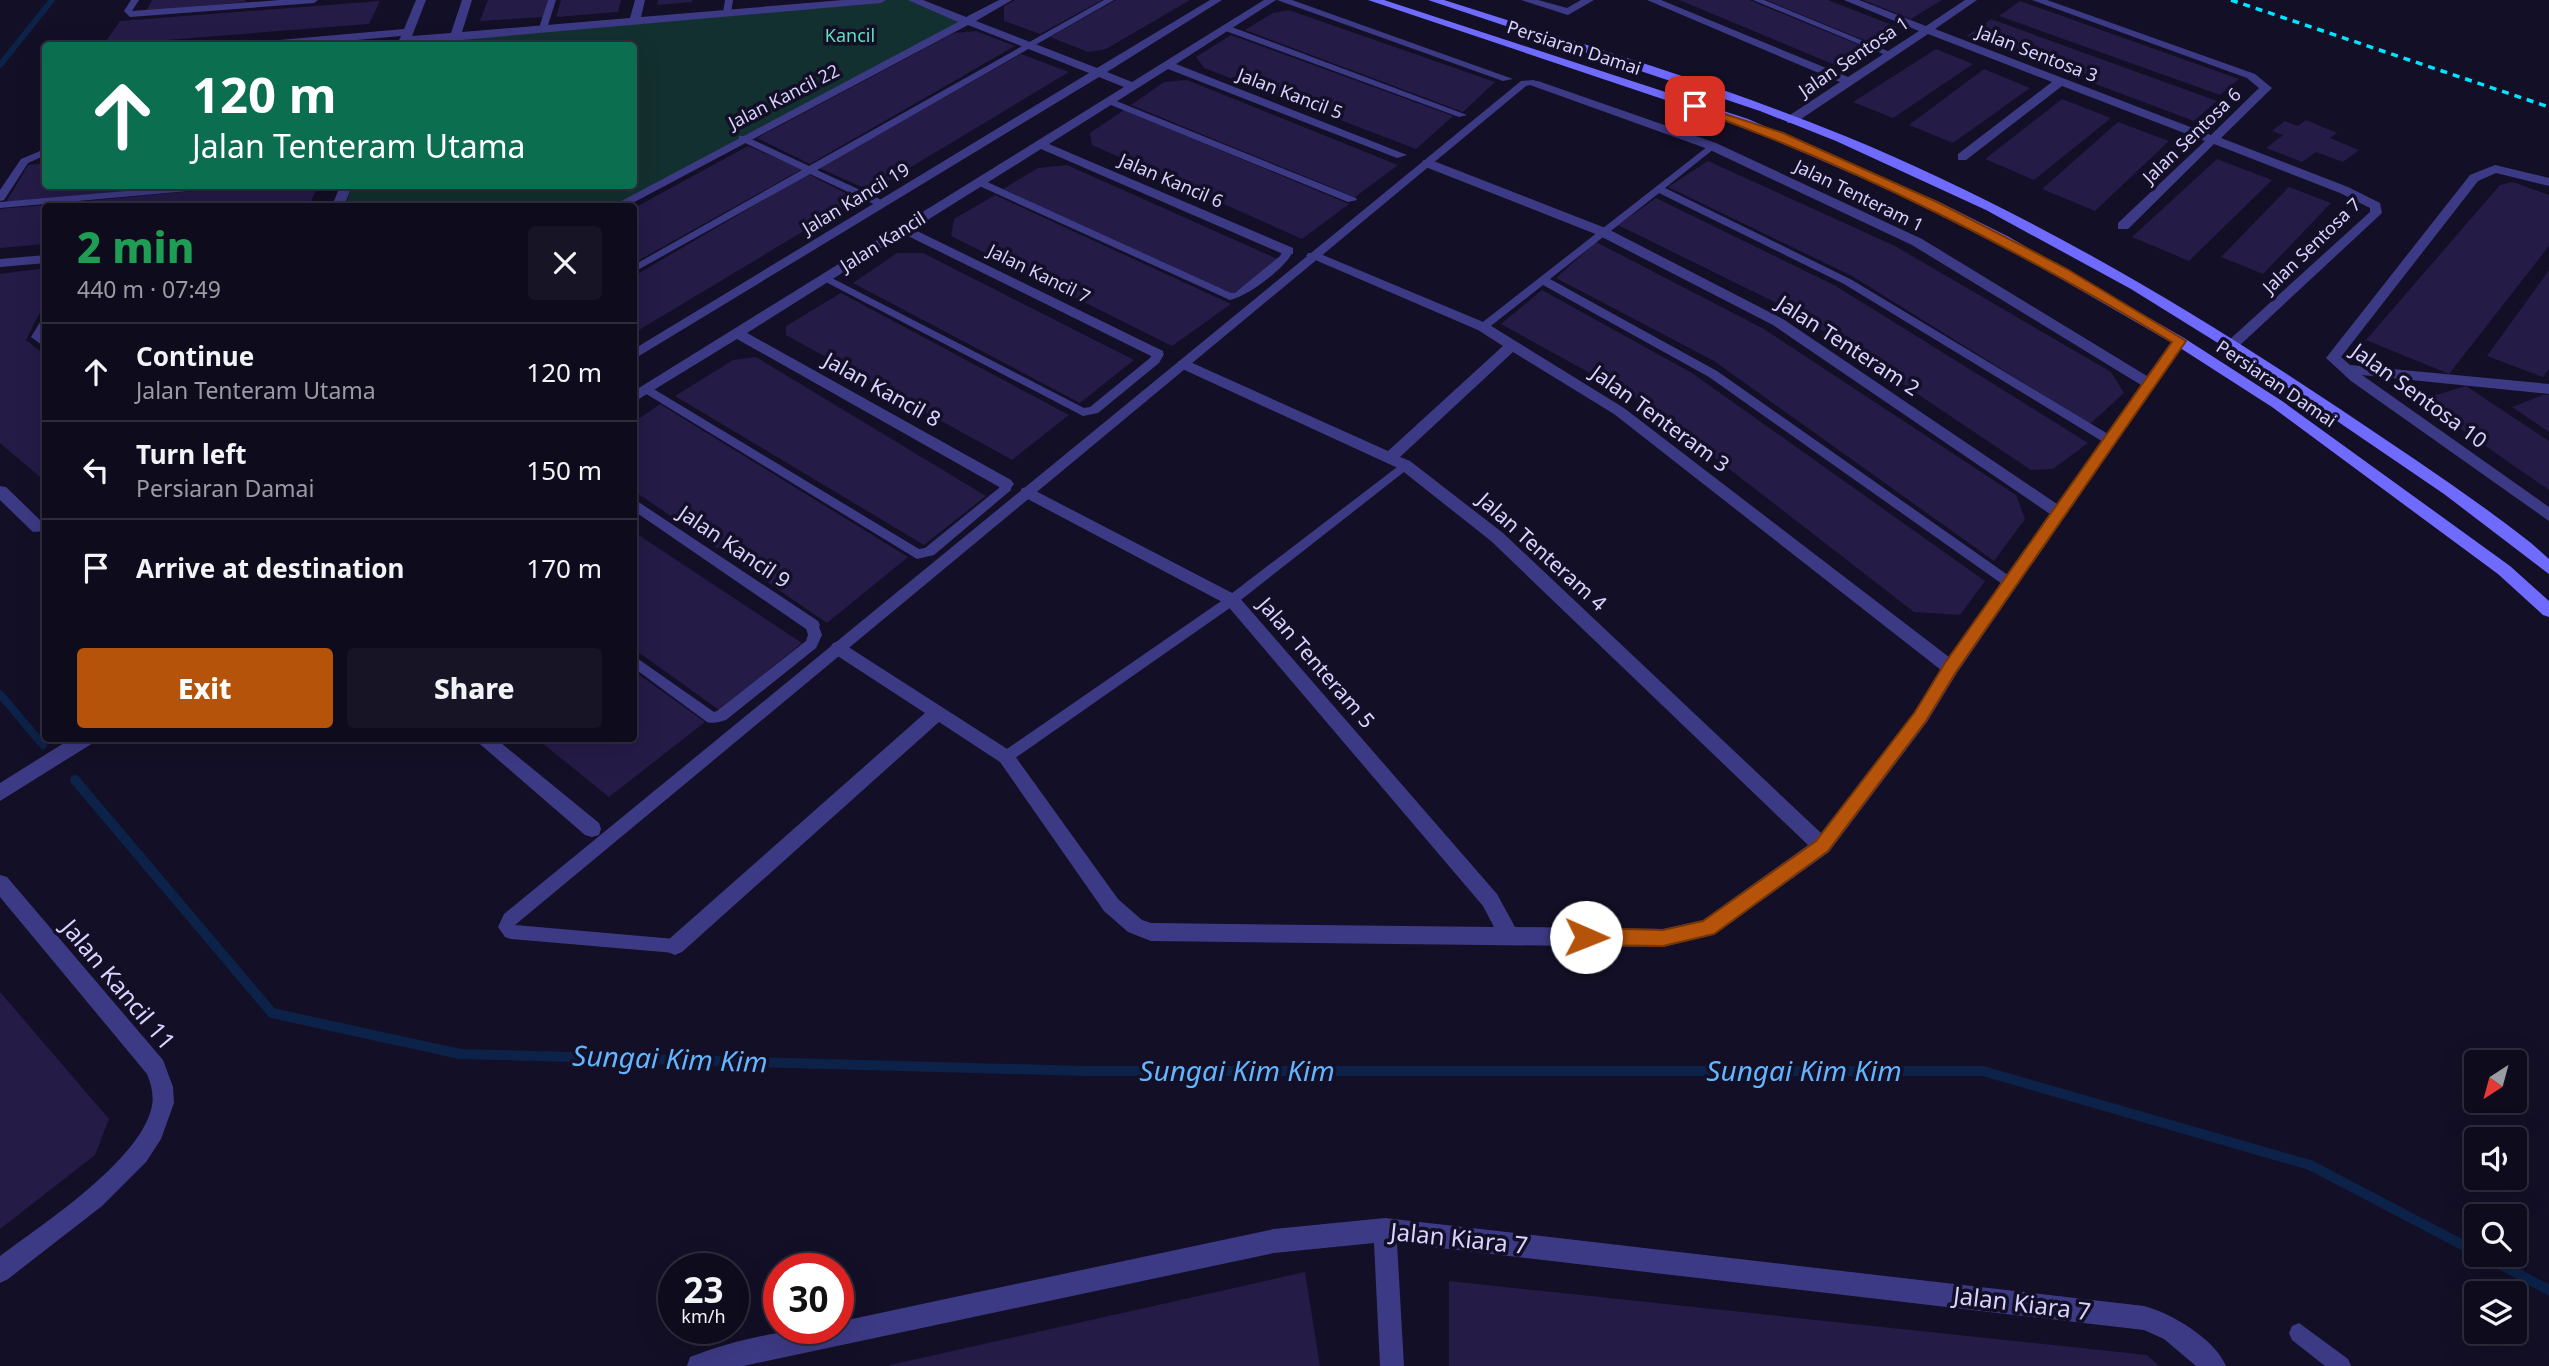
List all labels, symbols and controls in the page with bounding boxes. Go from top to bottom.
street label: Jalan Sentosa 1 [1792,10,1913,103]
street label: Persiaran Damai [1504,14,1644,80]
street label: Jalan Sentosa 3 [1972,18,2101,87]
park label: Kancil [825,23,875,47]
street label: Jalan Kancil 22 [722,58,843,135]
text: 120 m [192,61,337,127]
street label: Jalan Kancil 5 [1232,61,1346,124]
icon: ahead [77,70,168,161]
pin [1665,76,1725,136]
street label: Jalan Sentosa 6 [2136,82,2246,190]
icon: arrive [1676,87,1714,125]
text: Jalan Tenteram Utama [192,124,526,167]
street label: Jalan Kancil 6 [1114,147,1227,213]
street label: Jalan Tenteram 1 [1789,152,1928,237]
street label: Jalan Kancil 19 [796,157,914,241]
street label: Jalan Sentosa 7 [2256,192,2366,300]
street label: Jalan Kancil [834,206,929,278]
text: 2 min [77,218,194,275]
button: close [528,226,602,300]
street label: Jalan Kancil 7 [983,237,1095,308]
text: 440 m · 07:49 [77,273,221,305]
street label: Jalan Tenteram 2 [1770,287,1925,402]
street label: Persiaran Damai [2212,334,2341,432]
street label: Jalan Sentosa 10 [2345,335,2493,454]
text: Continue [136,338,254,374]
street label: Jalan Kancil 8 [817,345,946,433]
icon: ahead [77,353,115,391]
text: 120 m [526,354,602,390]
street label: Jalan Tenteram 3 [1584,357,1735,478]
text: Jalan Tenteram Utama [136,374,376,406]
text: Turn left [136,436,247,472]
icon: left [77,451,115,489]
text: 150 m [526,452,602,488]
text: Persiaran Damai [136,472,314,504]
street label: Jalan Tenteram 4 [1471,484,1613,617]
street label: Jalan Kancil 9 [671,497,796,594]
icon: arrive [77,549,115,587]
text: Arrive at destination [136,550,405,586]
text: 170 m [526,550,602,586]
street label: Jalan Tenteram 5 [1251,589,1381,734]
button: Exit [77,648,333,728]
button: Share [347,648,602,728]
position arrow [1549,900,1623,974]
street label: Jalan Kancil 11 [53,910,184,1056]
water label: Sungai Kim Kim [572,1036,768,1080]
north arrow [2464,1050,2527,1113]
map controls [2464,1050,2527,1344]
water label: Sungai Kim Kim [1139,1051,1335,1089]
water label: Sungai Kim Kim [1706,1051,1902,1089]
button: sound [2464,1127,2527,1190]
button: search [2464,1204,2527,1267]
street label: Jalan Kiara 7 [1387,1214,1530,1261]
speed limit sign: 30 [763,1253,854,1344]
text: 23 [683,1266,724,1313]
street label: Jalan Kiara 7 [1950,1277,2093,1327]
button: layers [2464,1281,2527,1344]
text: km/h [681,1304,726,1328]

